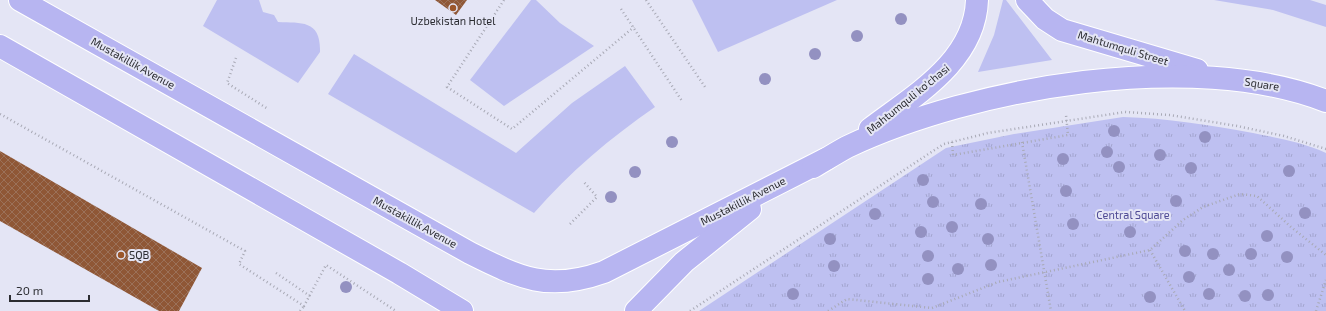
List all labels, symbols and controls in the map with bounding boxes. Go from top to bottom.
marker: Uzbekistan Hotel [448,3,458,13]
place label: Uzbekistan Hotel [410,14,496,27]
street label: Mahtumquli Street [1076,28,1170,67]
street label: Mustakillik Avenue [89,34,178,91]
street label: Mahtumquli ko'chasi [864,61,952,136]
street label: Square [1244,74,1280,93]
street label: Mustakillik Avenue [698,173,788,228]
street label: Mustakillik Avenue [371,193,460,250]
park label: Central Square [1096,208,1170,221]
place label: SQB [129,248,150,262]
marker: SQB [116,250,126,260]
scale bar [10,277,89,303]
text: 20 m [16,283,43,297]

